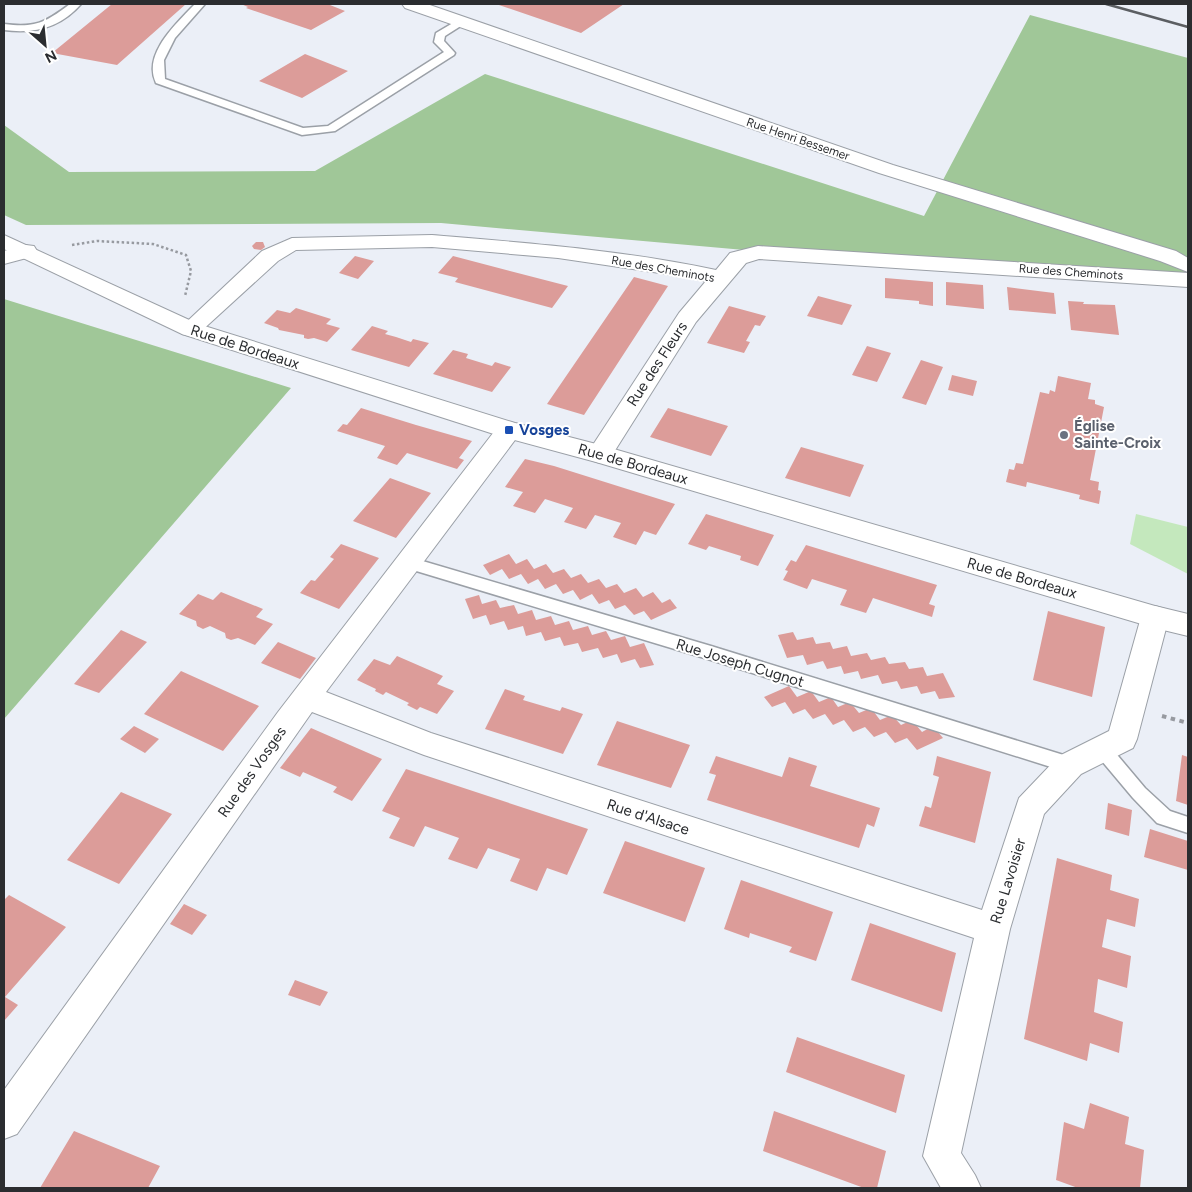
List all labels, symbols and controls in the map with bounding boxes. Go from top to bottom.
north arrow [20,20,70,70]
text: N [42,46,59,66]
street label: Rue Henri Bessemer [745,115,851,163]
street label: Rue des Cheminots [610,253,716,285]
street label: Rue des Cheminots [1018,261,1124,283]
street label: Rue des Fleurs [623,318,691,410]
street label: Rue de Bordeaux [188,321,302,373]
place label: Église Sainte-Croix [1074,417,1161,452]
place label: Vosges [519,421,569,439]
marker: Vosges [503,424,515,436]
marker: Église Sainte-Croix [1058,429,1070,441]
street label: Rue de Bordeaux [576,440,690,488]
street label: Rue de Bordeaux [965,554,1079,602]
street label: Rue Joseph Cugnot [674,635,807,691]
street label: Rue des Vosges [214,723,290,821]
street label: Rue d'Alsace [604,795,692,839]
street label: Rue Lavoisier [986,836,1030,926]

